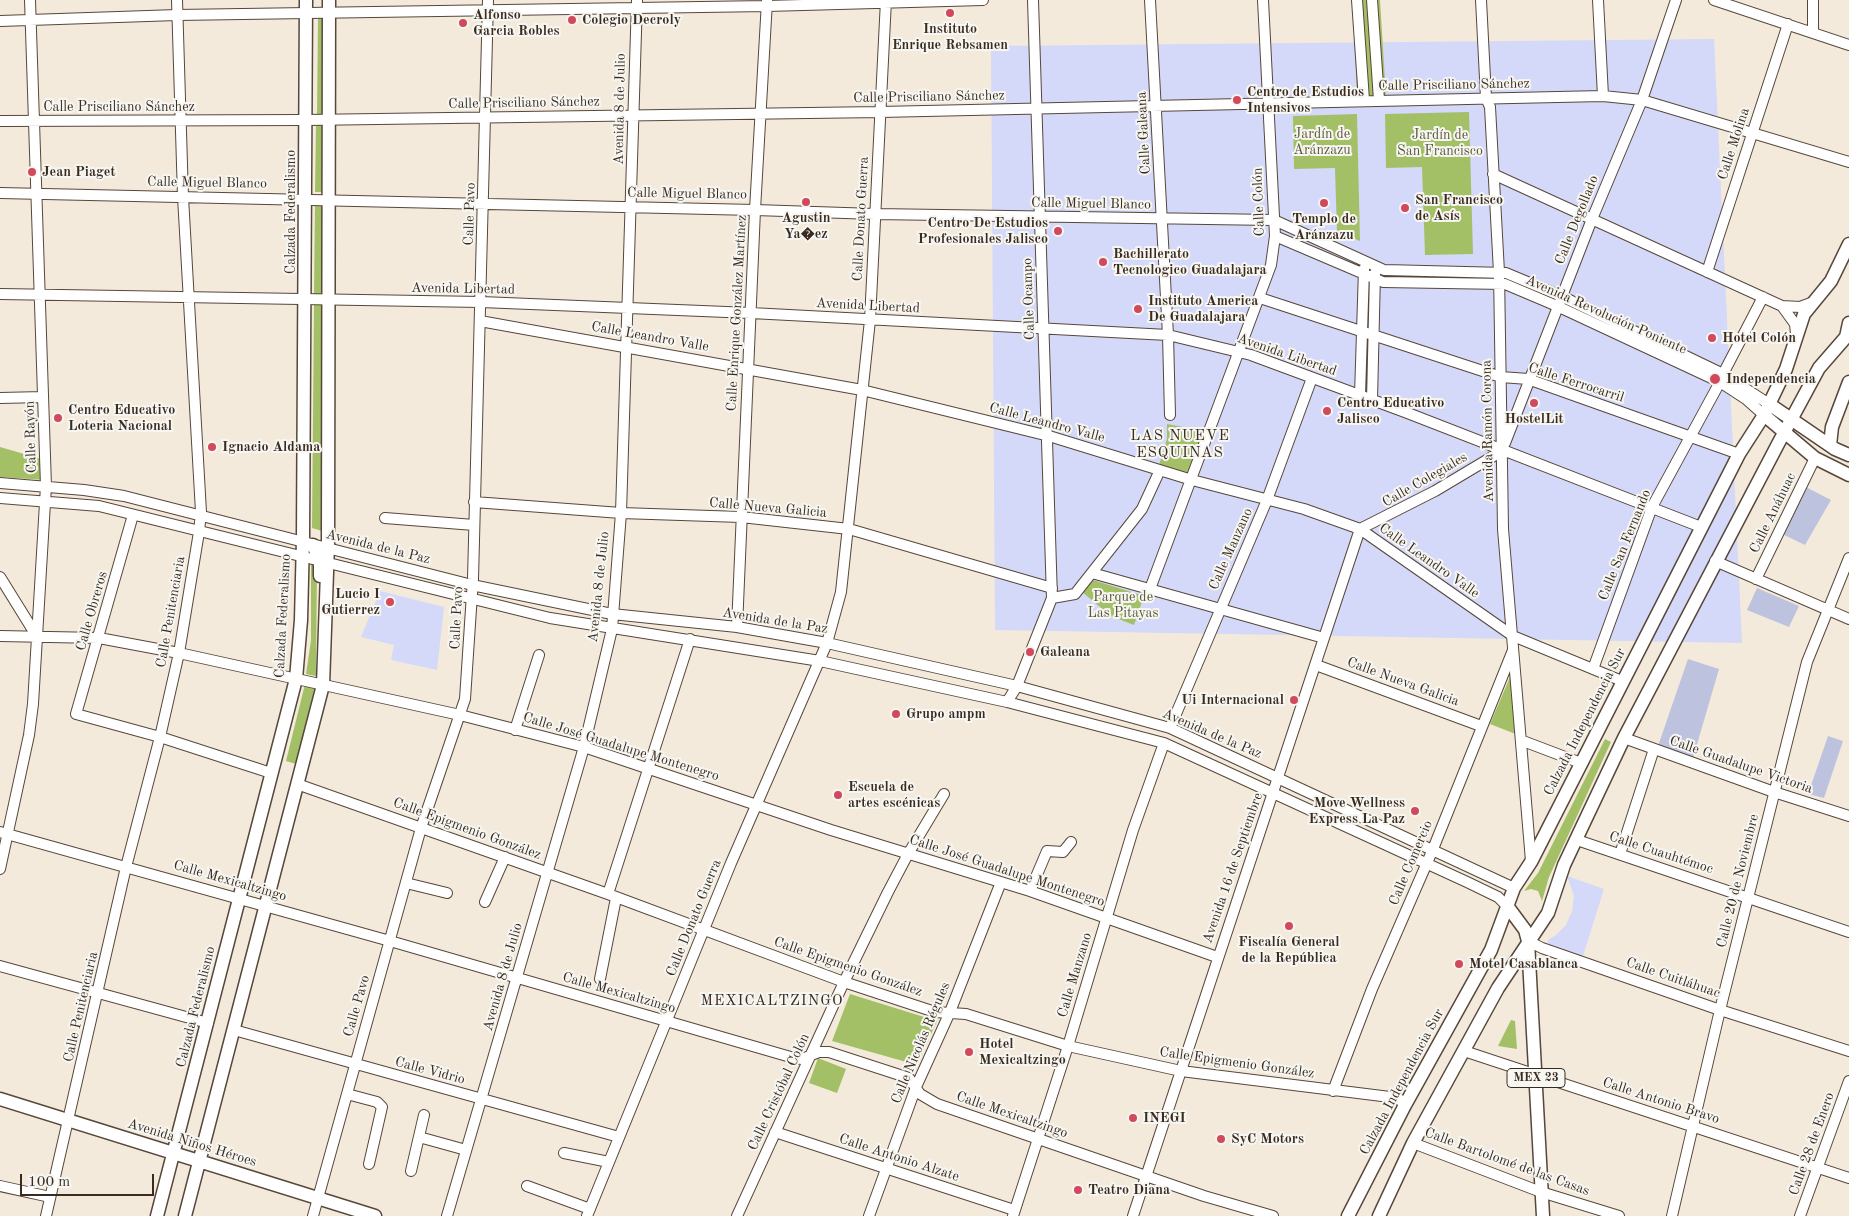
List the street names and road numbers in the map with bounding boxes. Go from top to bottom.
street label: Avenida 8 de Julio [611,53,629,165]
street label: Calle Prisciliano Sánchez [1378,75,1530,95]
street label: Calle Prisciliano Sánchez [853,87,1005,107]
street label: Calle Galeana [1133,91,1155,175]
street label: Calle Prisciliano Sánchez [448,93,600,113]
street label: Calle Prisciliano Sánchez [43,99,195,115]
street label: Calle Molina [1714,106,1754,182]
street label: Calzada Federalismo [283,150,299,274]
street label: Calle Donato Guerra [849,156,873,282]
street label: Calle Colón [1249,167,1269,237]
street label: Calle Degollado [1551,173,1603,267]
street label: Calle Miguel Blanco [147,174,267,192]
street label: Calle Pavo [461,182,479,246]
street label: Calle Miguel Blanco [627,185,747,203]
street label: Calle Miguel Blanco [1031,195,1151,213]
street label: Calle Enrique González Martínez [723,214,751,412]
street label: Calle Ocampo [1019,258,1039,340]
street label: Avenida Revolución Poniente [1523,272,1689,358]
street label: Avenida Libertad [411,280,515,298]
street label: Avenida Libertad [816,295,920,317]
street label: Calle Leandro Valle [590,318,710,356]
street label: Avenida Libertad [1235,330,1339,380]
street label: Avenida Ramón Corona [1478,360,1498,502]
street label: Calle Ferrocarril [1526,360,1626,406]
street label: Calle Leandro Valle [987,399,1107,447]
street label: Calle Rayón [21,401,41,473]
street label: Calle Colegiales [1380,449,1470,511]
street label: Calle Anáhuac [1746,470,1800,556]
street label: Calle San Fernando [1595,487,1655,603]
street label: Calle Nueva Galicia [708,494,828,522]
street label: Calle Manzano [1205,505,1257,593]
street label: Calle Leandro Valle [1375,520,1483,602]
street label: Avenida de la Paz [324,526,432,568]
street label: Avenida 8 de Julio [585,531,613,643]
street label: Calzada Federalismo [271,553,295,679]
street label: Calle Penitenciaria [153,555,189,669]
street label: Calle Obreros [73,569,111,653]
street label: Calle Pavo [447,586,467,650]
street label: Avenida de la Paz [721,604,829,638]
street label: Calzada Independencia Sur [1540,645,1630,799]
street label: Calle Nueva Galicia [1345,654,1461,710]
street label: Avenida de la Paz [1160,705,1264,763]
street label: Calle José Guadalupe Montenegro [521,709,721,785]
street label: Calle Guadalupe Victoria [1667,733,1815,797]
street label: Avenida 16 de Septiembre [1199,790,1267,946]
street label: Calle Epigmenio González [391,794,543,864]
street label: Calle 20 de Noviembre [1713,812,1763,950]
street label: Calle Comercio [1386,818,1436,908]
street label: Calle Cuauhtémoc [1607,828,1715,878]
street label: Calle José Guadalupe Montenegro [907,831,1107,911]
street label: Calle Mexicaltzingo [171,857,289,905]
street label: Calle Donato Guerra [663,857,725,979]
street label: Avenida 8 de Julio [480,921,526,1033]
street label: Calle Manzano [1054,930,1096,1020]
street label: Calle Epigmenio González [771,934,925,1000]
street label: Calzada Federalismo [173,945,219,1069]
street label: Calle Penitenciaria [60,950,102,1064]
street label: Calle Cuitláhuac [1624,954,1722,1002]
street label: Calle Mexicaltzingo [560,969,678,1017]
street label: Calle Pavo [340,973,374,1039]
street label: Calle Nicolás Régules [888,980,954,1106]
street label: Calzada Independencia Sur [1356,1006,1448,1158]
street label: Calle Cristóbal Colón [744,1031,814,1153]
street label: Calle Epigmenio González [1158,1044,1316,1082]
street label: Calle Vidrio [393,1054,467,1088]
road number: MEX 23 [1507,1068,1565,1088]
street label: Calle Antonio Bravo [1600,1074,1722,1128]
street label: Calle Mexicaltzingo [954,1088,1070,1142]
street label: Calle 28 de Enero [1786,1090,1838,1198]
street label: Avenida Niños Héroes [125,1115,259,1171]
street label: Calle Bartolomé de las Casas [1422,1124,1592,1200]
street label: Calle Antonio Alzate [837,1131,961,1185]

